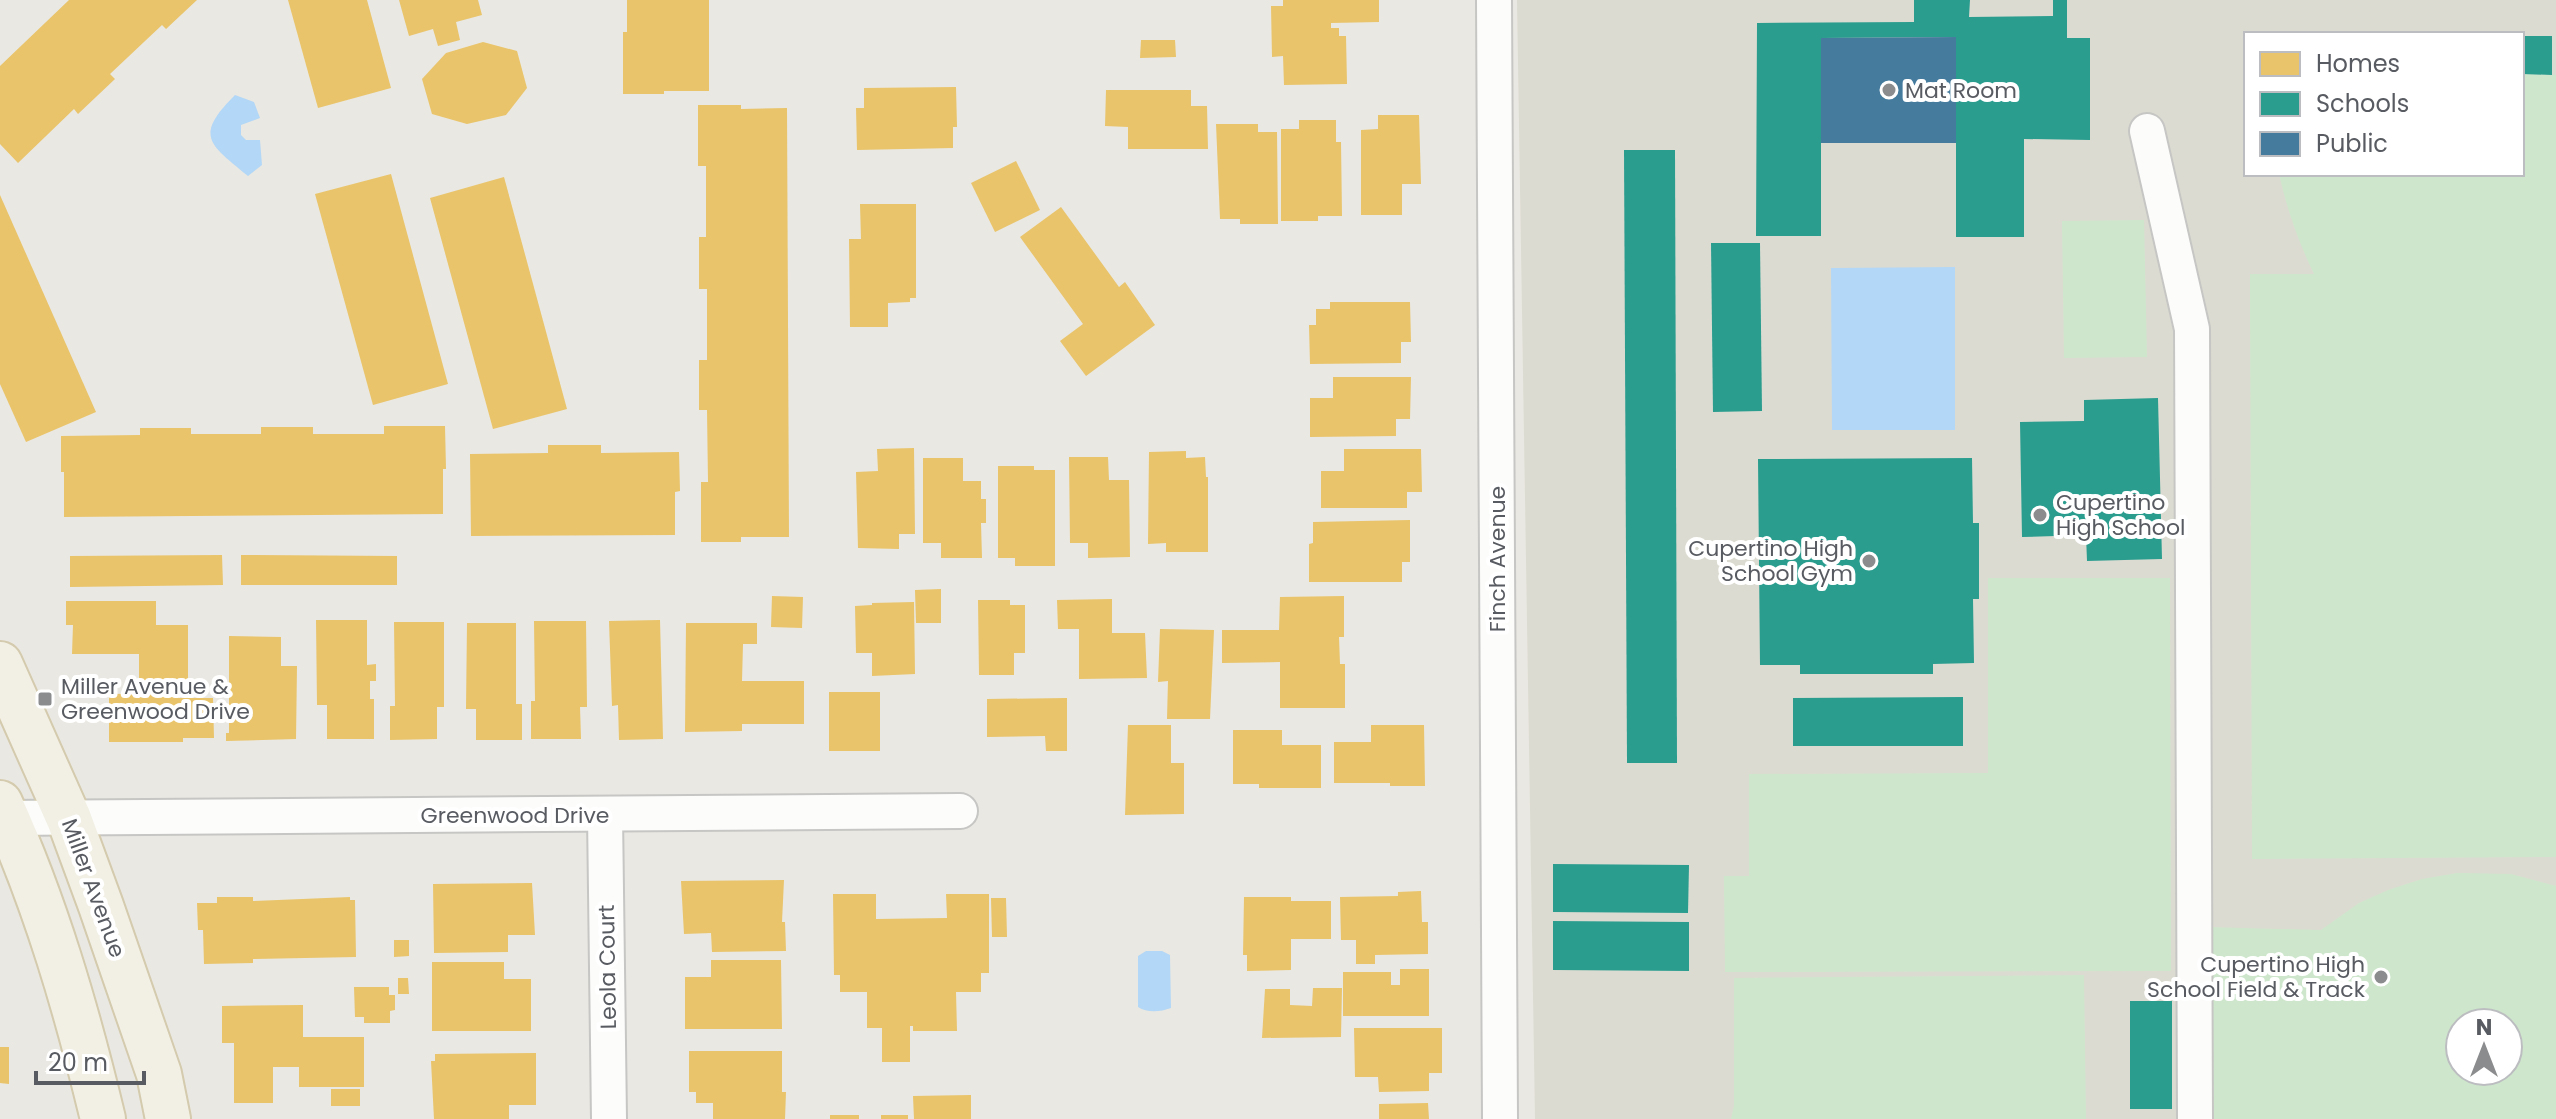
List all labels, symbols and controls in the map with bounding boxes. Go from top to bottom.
legend [2244,32,2524,176]
text: Homes [2316,47,2400,80]
place label: Mat Room [1905,75,2017,106]
marker: Mat Room [1880,81,1898,99]
text: Schools [2316,87,2409,120]
text: Public [2316,127,2388,160]
street label: Finch Avenue [1482,486,1513,632]
place label: Cupertino High School [2056,487,2185,543]
marker: Cupertino High School [2031,506,2049,524]
place label: Cupertino High School Gym [1688,533,1853,589]
marker: Cupertino High School Gym [1860,552,1878,570]
place label: Miller Avenue & Greenwood Drive [61,671,250,727]
marker: Miller Avenue & Greenwood Drive [36,690,54,708]
street label: Greenwood Drive [421,800,609,831]
street label: Miller Avenue [54,814,133,962]
street label: Leola Court [591,904,624,1030]
place label: Cupertino High School Field & Track [2147,949,2366,1005]
marker: Cupertino High School Field & Track [2372,968,2390,986]
north arrow [2444,1007,2524,1087]
text: N [2476,1012,2492,1043]
scale bar [36,1035,144,1085]
text: 20 m [48,1046,108,1079]

